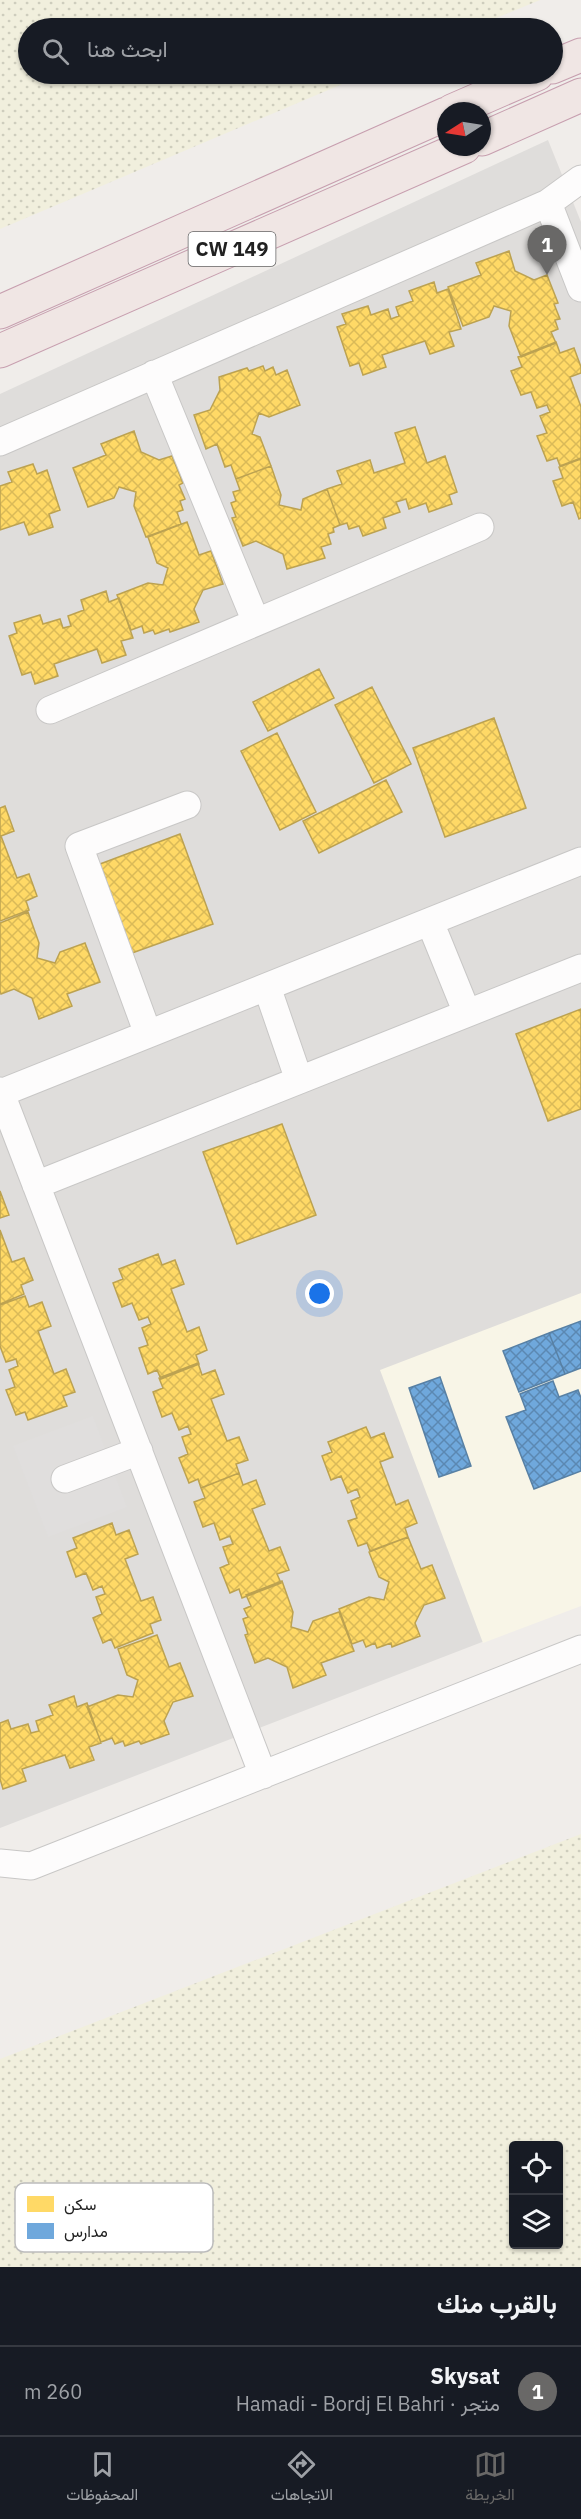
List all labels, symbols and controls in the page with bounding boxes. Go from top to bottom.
search box [18,18,563,84]
text: ابحث هنا [87,34,168,63]
icon: search [39,35,72,68]
north arrow [437,102,491,156]
pin: 1 [528,226,566,275]
road number: CW 149 [188,232,276,266]
your location [305,1279,334,1308]
map controls [509,2141,563,2249]
button: locate [509,2141,563,2195]
legend [15,2183,213,2252]
text: سكن [64,2194,96,2215]
button: layers [509,2195,563,2249]
text: مدارس [64,2221,108,2242]
text: بالقرب منك [437,2286,557,2320]
text: Skysat [430,2361,500,2390]
text: 260 m [24,2378,82,2405]
text: 1 [532,2378,544,2405]
text: متجر · Hamadi - Bordj El Bahri [236,2390,500,2417]
tab: المحفوظات [66,2448,138,2509]
tab: الاتجاهات [271,2448,333,2509]
tab: الخريطة [465,2448,515,2509]

